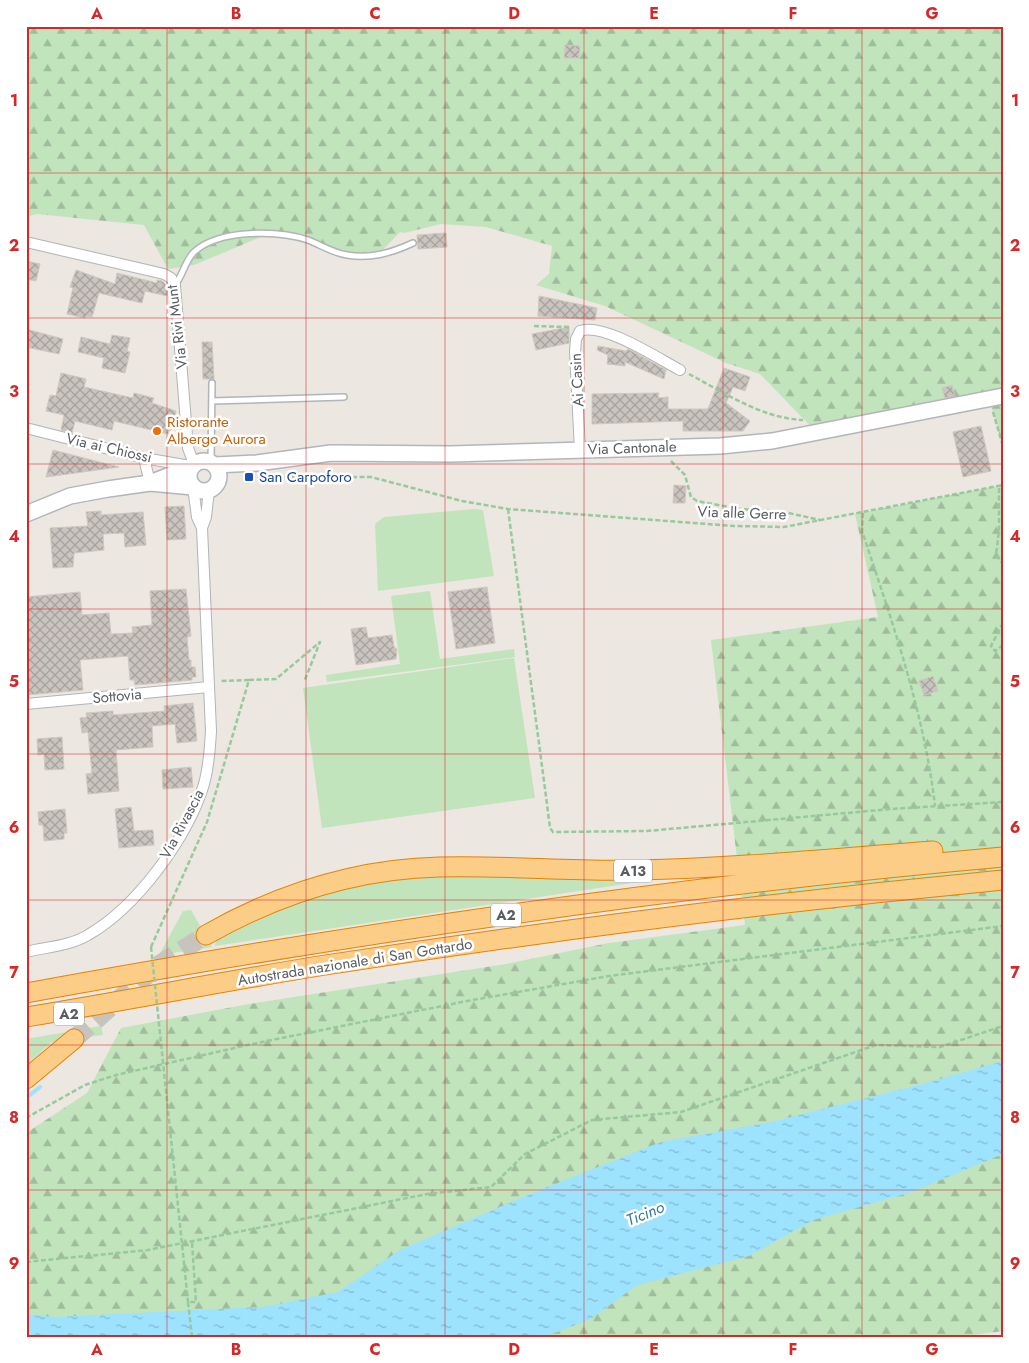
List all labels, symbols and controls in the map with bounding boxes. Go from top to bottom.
text: A [90,2,103,25]
text: B [231,2,241,25]
text: C [369,2,381,25]
text: D [508,2,520,25]
text: E [649,2,659,25]
text: F [789,2,797,25]
text: G [925,2,939,25]
text: 1 [10,89,18,112]
text: 1 [1011,89,1019,112]
text: 2 [9,234,19,257]
text: 2 [1010,234,1020,257]
street label: Via Rivi Munt [161,283,193,370]
street label: Ai Casin [565,353,589,407]
text: 3 [9,380,19,403]
text: 3 [1010,380,1020,403]
place label: Ristorante Albergo Aurora [167,411,266,450]
marker: Ristorante Albergo Aurora [151,425,163,437]
street label: Via ai Chiossi [64,427,154,469]
street label: Via Cantonale [587,435,677,461]
place label: San Carpoforo [259,466,352,488]
marker: San Carpoforo [243,471,255,483]
street label: Via alle Gerre [697,500,787,526]
text: 4 [8,525,20,548]
text: 4 [1009,525,1021,548]
text: 5 [9,670,19,693]
text: 5 [1010,670,1020,693]
street label: Sottovia [91,683,143,709]
street label: Via Rivascia [154,785,210,863]
text: 6 [9,816,19,839]
text: 6 [1010,816,1020,839]
road number: A13 [614,859,652,882]
road number: A2 [491,904,521,926]
street label: Autostrada nazionale di San Gottardo [236,933,474,991]
text: 7 [9,961,19,984]
text: 7 [1010,961,1020,984]
road number: A2 [54,1002,84,1026]
text: 8 [9,1106,19,1129]
text: 8 [1010,1106,1020,1129]
water label: Ticino [623,1195,668,1231]
text: 9 [9,1252,19,1275]
text: 9 [1010,1252,1020,1275]
text: A [90,1338,103,1361]
text: B [231,1338,241,1361]
text: C [369,1338,381,1361]
text: D [508,1338,520,1361]
text: E [649,1338,659,1361]
text: F [789,1338,797,1361]
text: G [925,1338,939,1361]

